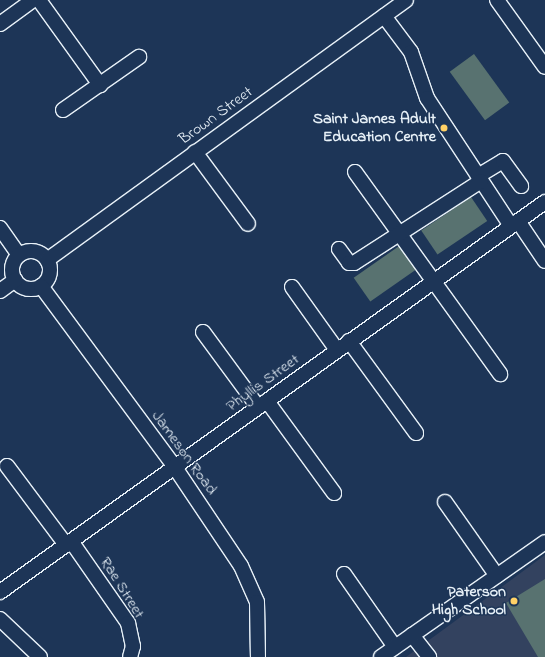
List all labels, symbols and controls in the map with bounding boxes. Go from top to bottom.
street label: Brown Street [175,83,257,149]
place label: Saint James Adult Education Centre [313,109,436,147]
marker: Saint James Adult Education Centre [439,123,449,133]
street label: Phyllis Street [223,350,303,416]
street label: Jameson Road [147,407,221,499]
street label: Rae Street [96,554,148,622]
place label: Paterson High School [432,582,506,620]
marker: Paterson High School [509,596,519,606]

